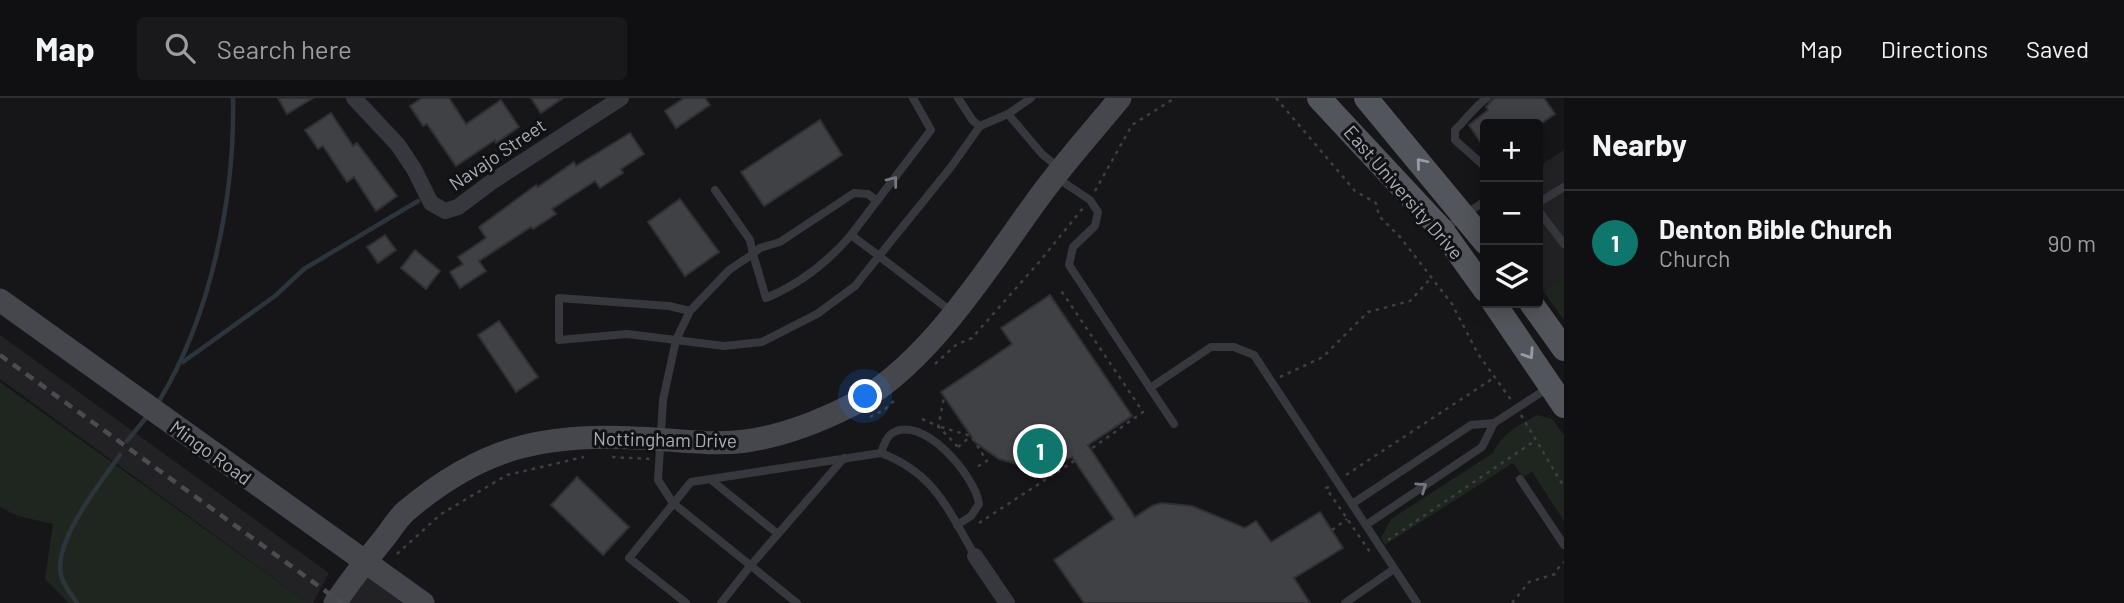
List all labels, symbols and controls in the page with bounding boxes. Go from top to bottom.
search box [137,17,627,80]
text: Map [35,28,95,68]
icon: search [161,29,199,67]
text: Search here [217,33,352,64]
text: Map [1800,34,1843,63]
text: Directions [1881,34,1988,63]
text: Saved [2026,34,2089,63]
street label: Navajo Street [444,113,550,195]
map controls [1480,119,1543,308]
button: + [1480,119,1543,182]
street label: East University Drive [1340,120,1468,264]
text: Nearby [1592,126,1687,162]
one-way arrow [1417,158,1429,171]
one-way arrow [884,176,897,188]
button: − [1480,182,1543,245]
text: Denton Bible Church [1659,213,1892,244]
text: 1 [1611,229,1619,257]
text: 90 m [2047,229,2096,257]
text: Church [1659,244,1730,272]
button: layers [1480,245,1543,308]
one-way arrow [1521,346,1533,359]
your location [848,379,882,413]
street label: Mingo Road [166,415,256,489]
pin: 1 [1017,425,1063,477]
street label: Nottingham Drive [593,426,737,452]
one-way arrow [1414,483,1427,495]

